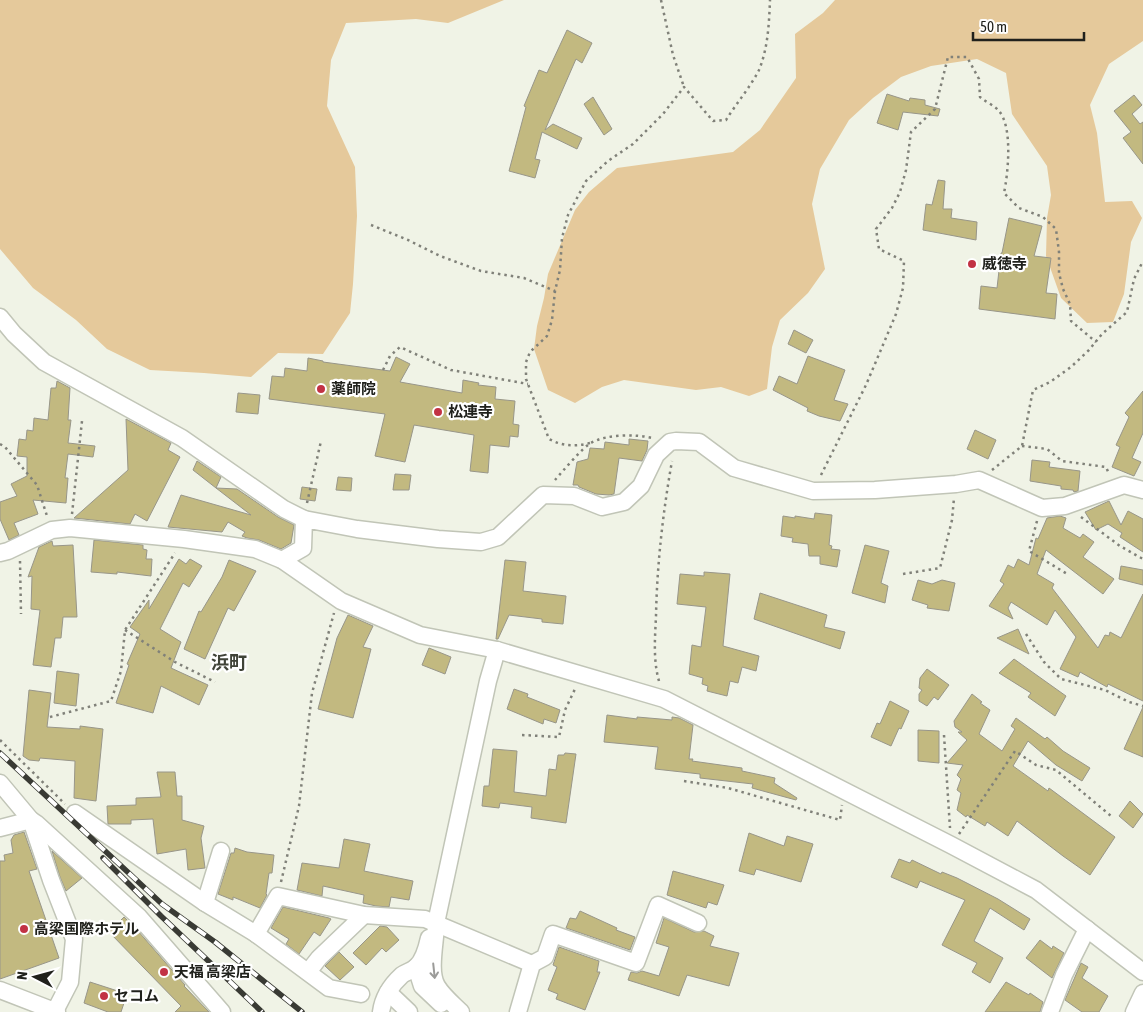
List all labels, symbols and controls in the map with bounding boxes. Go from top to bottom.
scale bar [973,10,1084,42]
text: 50 m [980,18,1007,35]
place label: 威徳寺 [982,255,1027,272]
marker: 威徳寺 [966,258,978,270]
place label: 薬師院 [331,380,376,397]
marker: 薬師院 [315,383,327,395]
place label: 松連寺 [448,403,493,420]
marker: 松連寺 [432,406,444,418]
district label: 浜町 [211,652,247,673]
place label: 高梁国際ホテル [34,920,139,937]
marker: 高梁国際ホテル [18,923,30,935]
north arrow [10,952,60,1002]
place label: 天福 高梁店 [174,963,251,980]
one-way arrow [429,963,438,979]
marker: 天福 高梁店 [158,966,170,978]
text: N [14,971,30,981]
place label: セコム [114,987,159,1004]
marker: セコム [98,990,110,1002]

